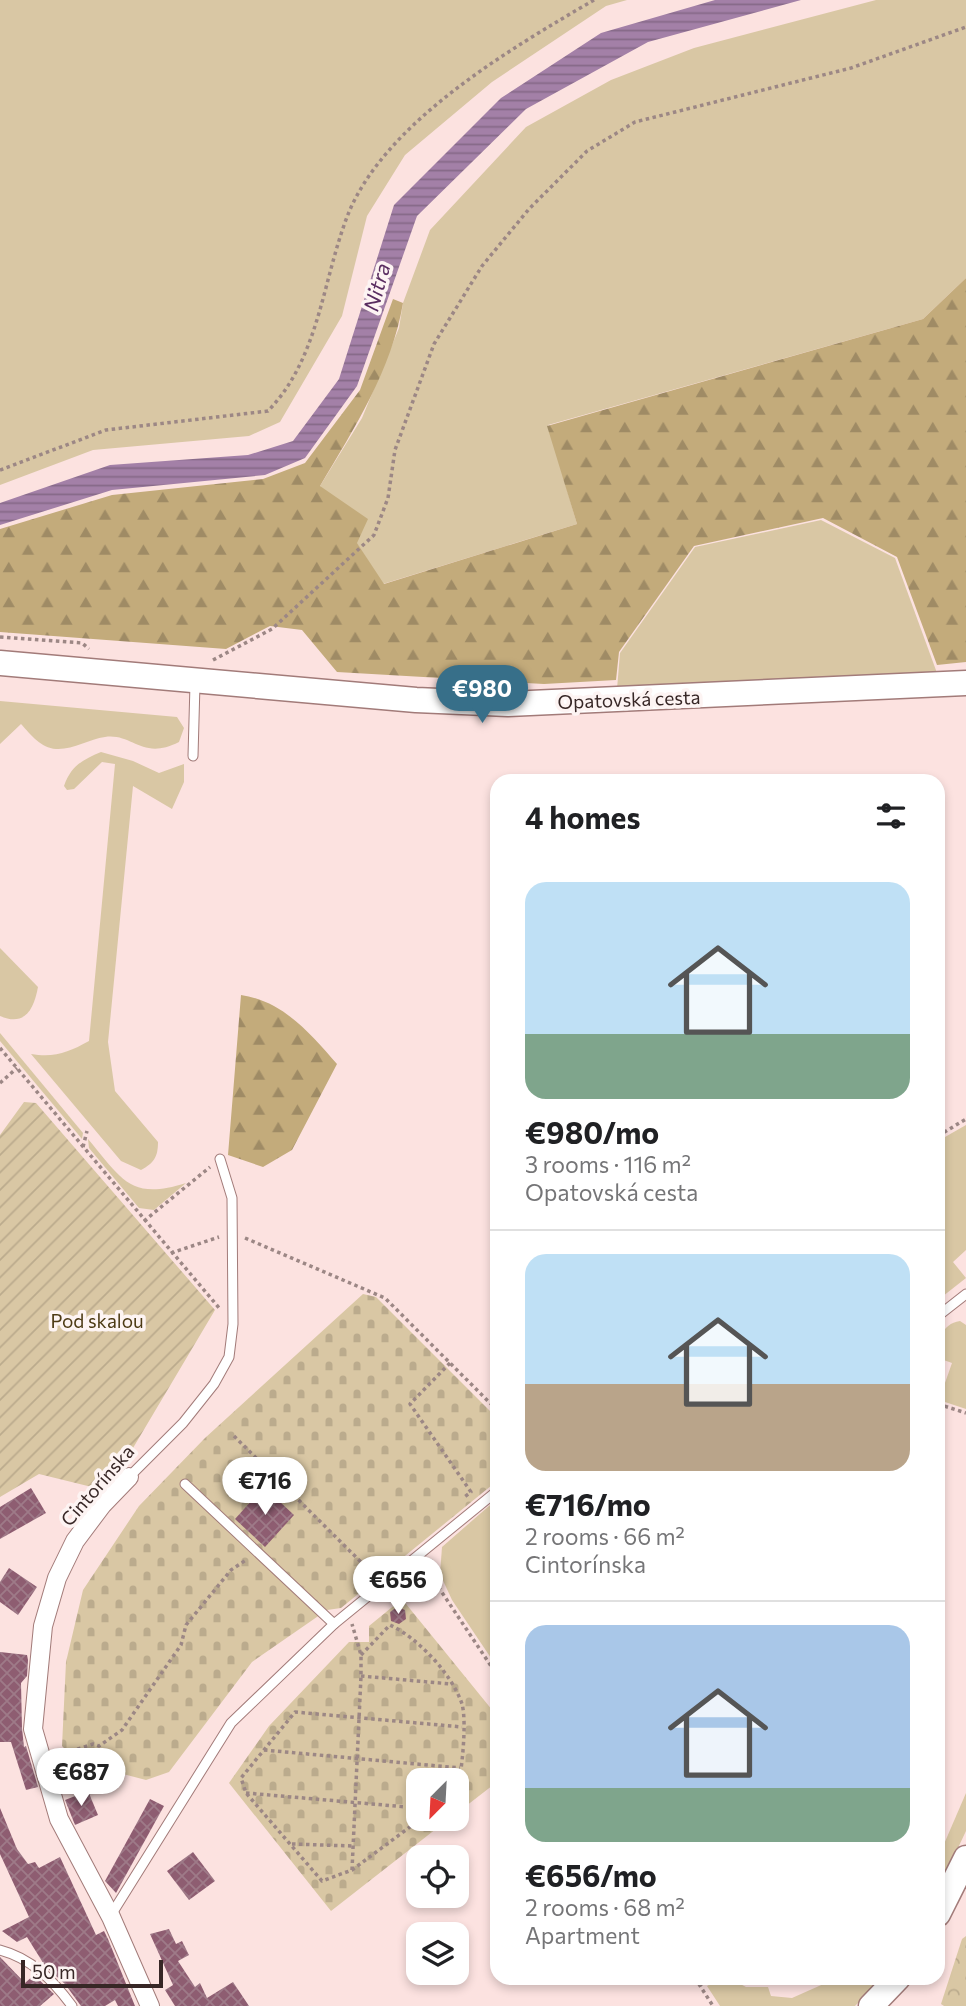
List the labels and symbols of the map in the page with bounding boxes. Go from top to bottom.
water label: Nitra [358,260,394,314]
pin: €980 [441,666,523,725]
street label: Opatovská cesta [557,685,701,713]
park label: Pod skalou [50,1309,144,1332]
street label: Cintorínska [56,1440,138,1530]
pin: €716 [224,1458,306,1517]
pin: €656 [357,1556,439,1616]
pin: €687 [40,1748,122,1808]
north arrow [406,1768,469,1830]
scale bar [21,1957,163,1989]

